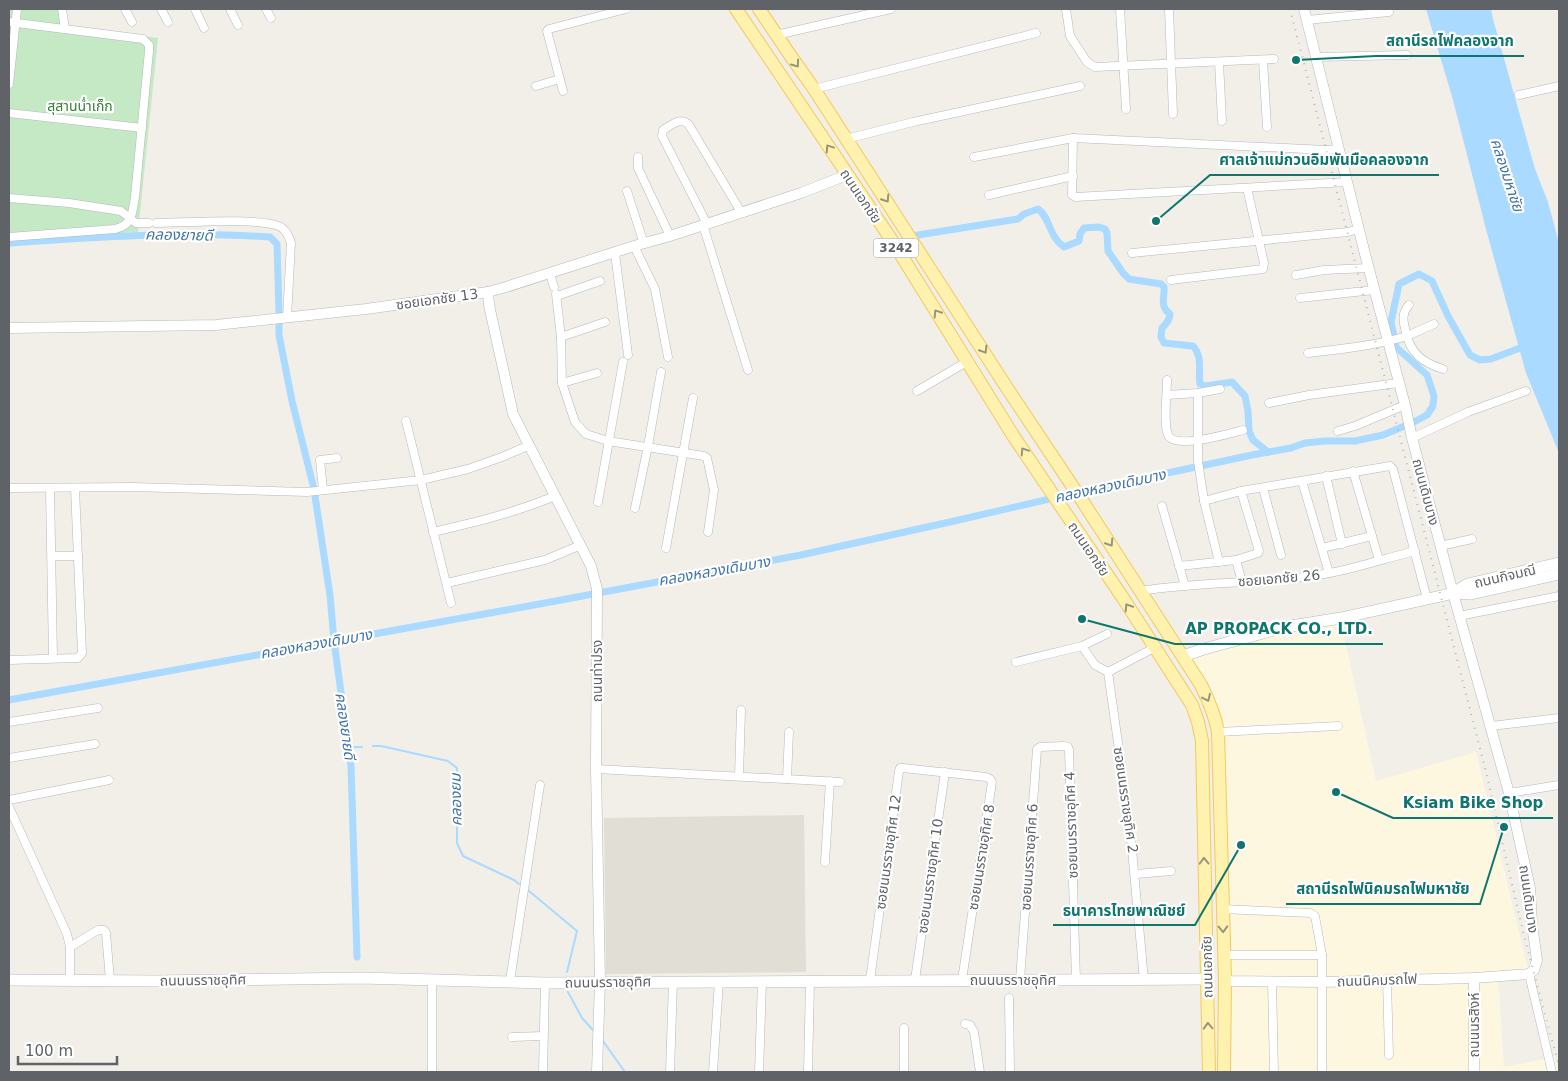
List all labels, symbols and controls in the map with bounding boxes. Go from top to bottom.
callout: สถานีรถไฟคลองจาก [1376,26,1524,56]
text: สถานีรถไฟคลองจาก [1386,32,1514,50]
one-way arrow [790,58,799,68]
park label: สุสานน่ำเก็ก [47,96,113,115]
water label: คลองมหาชัย [1487,136,1528,215]
one-way arrow [826,144,835,154]
callout: ศาลเจ้าแม่กวนอิมพันมือคลองจาก [1210,145,1439,175]
text: ศาลเจ้าแม่กวนอิมพันมือคลองจาก [1219,151,1429,169]
street label: ถนนเอกชัย [837,166,885,226]
one-way arrow [879,194,889,203]
water label: คลองยายดี [145,225,215,245]
road number: 3242 [874,238,918,258]
street label: ซอยเอกชัย 13 [395,285,479,313]
one-way arrow [934,310,944,319]
one-way arrow [977,345,987,354]
one-way arrow [1020,447,1030,456]
street label: ถนนเดิมบาง [1409,457,1443,527]
water label: คลองหลวงเดิมบาง [1053,465,1168,507]
street label: ถนนเอกชัย [1065,519,1113,579]
one-way arrow [1104,537,1113,547]
water label: คลองหลวงเดิมบาง [657,552,772,590]
street label: ถนนกิจมณี [1473,561,1537,591]
street label: ซอยเอกชัย 26 [1237,566,1321,590]
one-way arrow [1125,603,1135,612]
callout: AP PROPACK CO., LTD. [1175,614,1383,644]
text: AP PROPACK CO., LTD. [1185,620,1373,638]
water label: คลองหลวงเดิมบาง [259,625,374,663]
street label: ถนนท่าปรง [589,640,605,702]
water label: คลองยายดี [331,691,359,763]
one-way arrow [1201,693,1212,702]
street label: ซอยนนรราชอุทิศ 2 [1110,746,1141,854]
street label: ซอยนนรราชอุทิศ 4 [1061,771,1082,879]
water label: คลองยม [447,772,465,826]
callout: Ksiam Bike Shop [1393,788,1553,818]
street label: ซอยนนรราชอุทิศ 12 [872,793,905,911]
text: Ksiam Bike Shop [1403,794,1544,812]
street label: ซอยนนรราชอุทิศ 8 [965,803,998,911]
street label: ซอยนนรราชอุทิศ 6 [1017,803,1042,911]
street label: ซอยนนรราชอุทิศ 10 [914,817,947,935]
one-way arrow [1199,856,1209,864]
street label: ถนนเดิมบาง [1516,864,1542,934]
callout: สถานีรถไฟนิคมรถไฟมหาชัย [1286,874,1480,904]
text: สถานีรถไฟนิคมรถไฟมหาชัย [1296,880,1470,898]
callout: ธนาคารไทยพาณิชย์ [1053,895,1195,925]
text: ธนาคารไทยพาณิชย์ [1063,902,1185,920]
one-way arrow [1217,925,1228,933]
street label: ถนนเอกชัย [1198,936,1216,998]
street label: ถนนนรราชอุทิศ [160,971,247,990]
street label: ถนนนิคมรถไฟ [1337,971,1418,989]
street label: ถนนนรราชอุทิศ [970,972,1056,989]
street label: ถนนนรราชอุทิศ [565,973,652,992]
street label: ถนนนรสิงห์ [1466,992,1482,1057]
one-way arrow [1203,1022,1213,1030]
scale bar [18,1034,116,1066]
text: 100 m [25,1042,73,1060]

